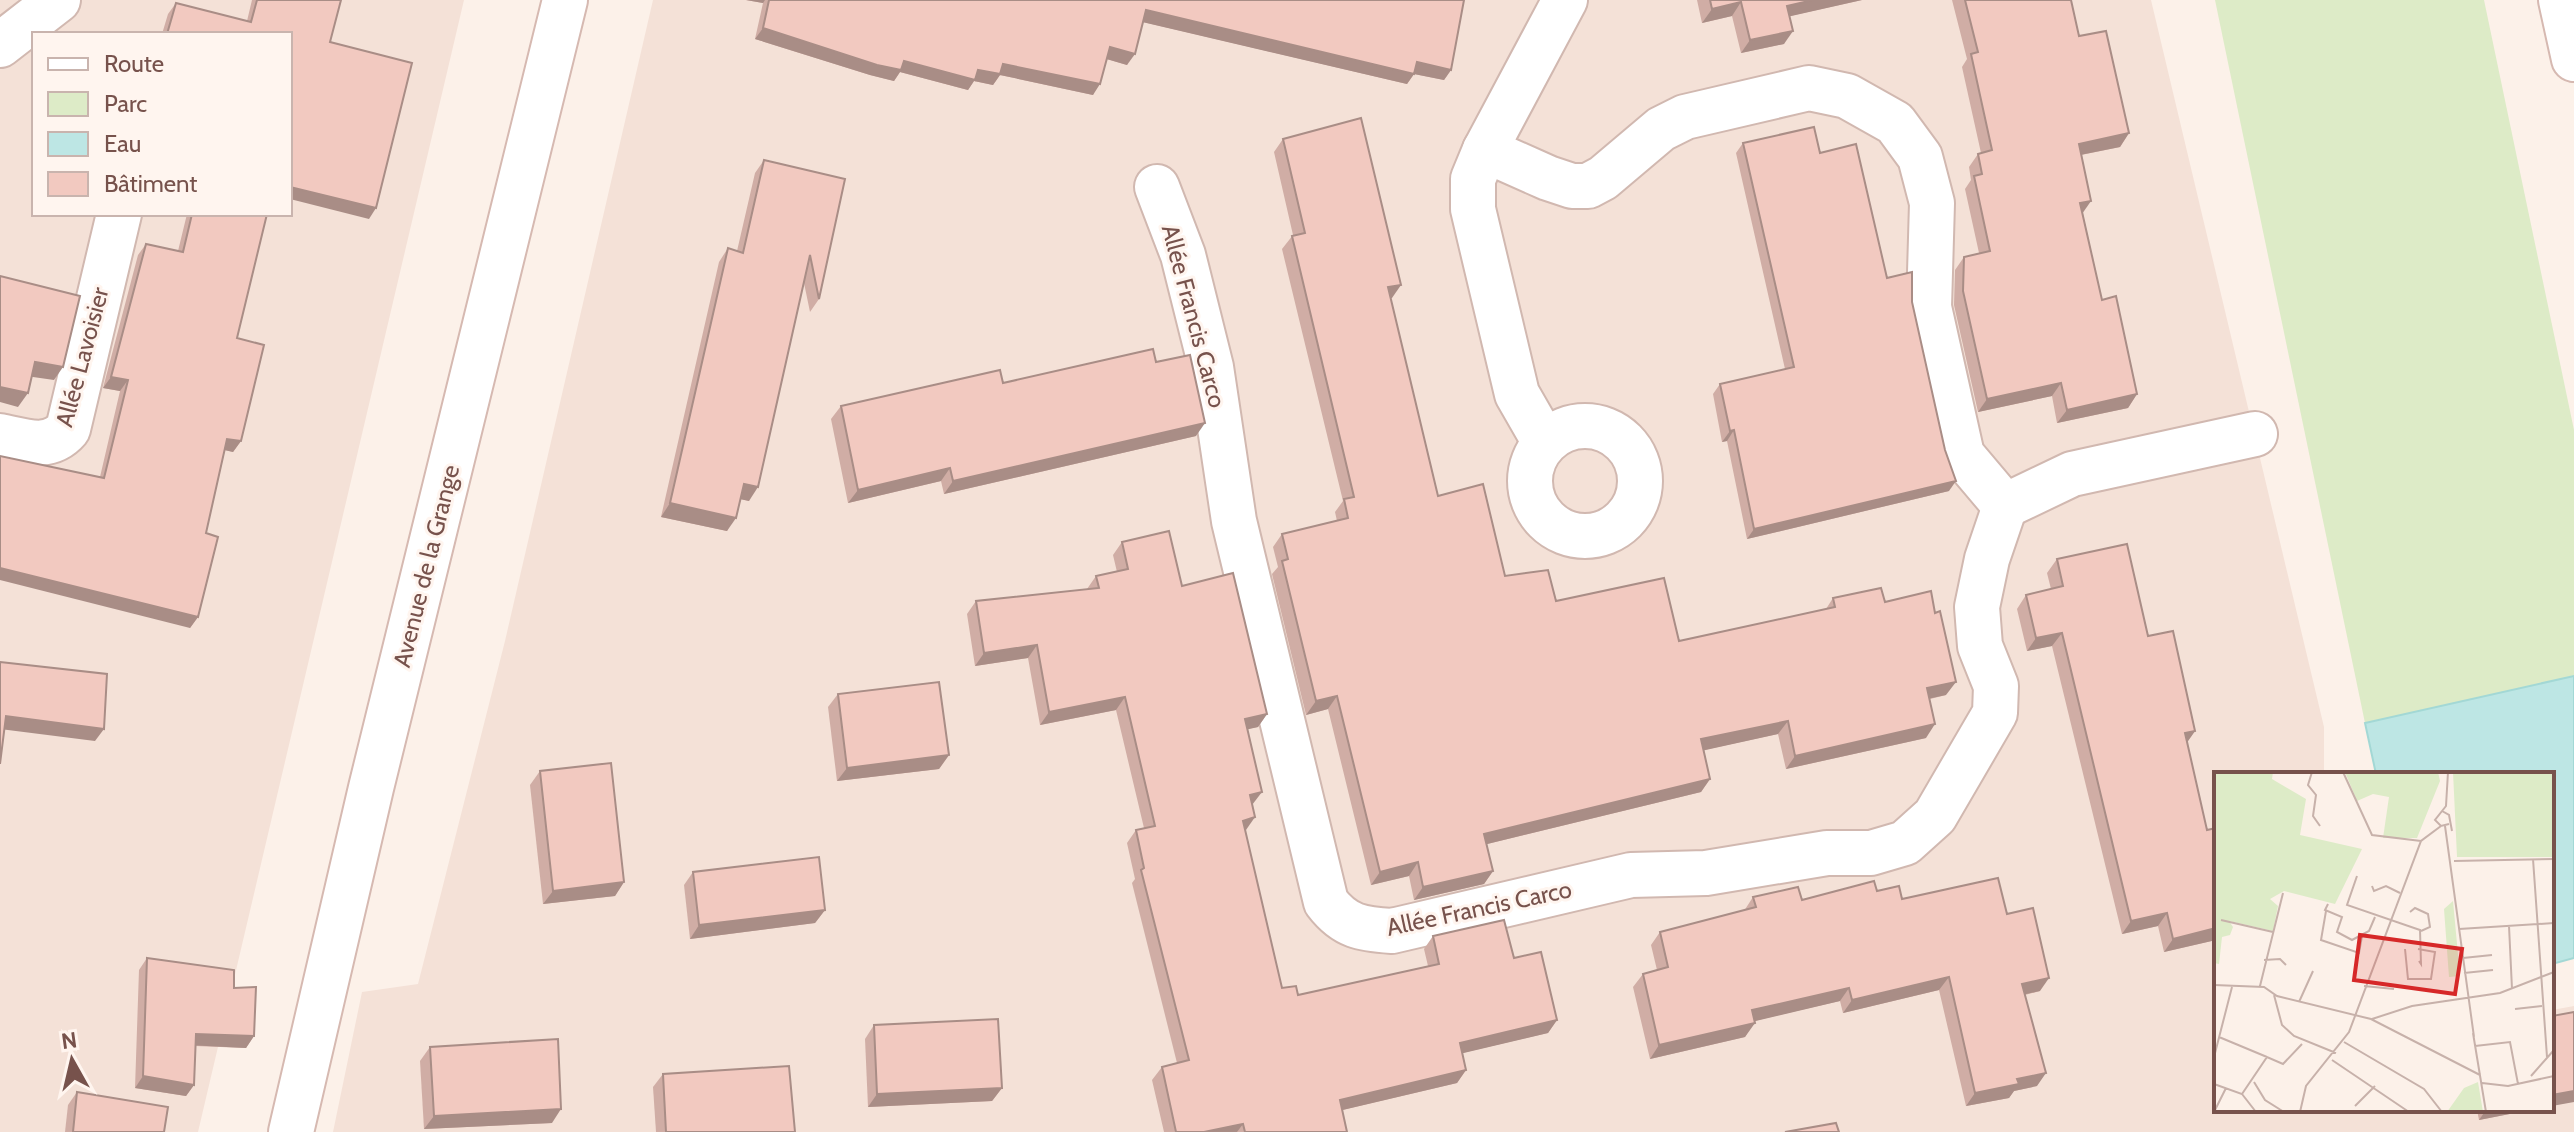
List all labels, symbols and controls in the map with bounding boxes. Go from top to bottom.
legend [32,32,292,216]
text: Route [104,49,164,78]
text: Parc [104,89,147,118]
text: Eau [104,129,141,158]
text: Bâtiment [104,169,197,198]
street label: Allée Francis Carco [1156,221,1232,411]
street label: Allée Lavoisier [49,283,115,430]
street label: Avenue de la Grange [387,462,465,670]
inset map [2214,772,2554,1112]
street label: Allée Francis Carco [1384,874,1574,942]
north arrow [32,1020,112,1100]
text: N [60,1026,79,1055]

